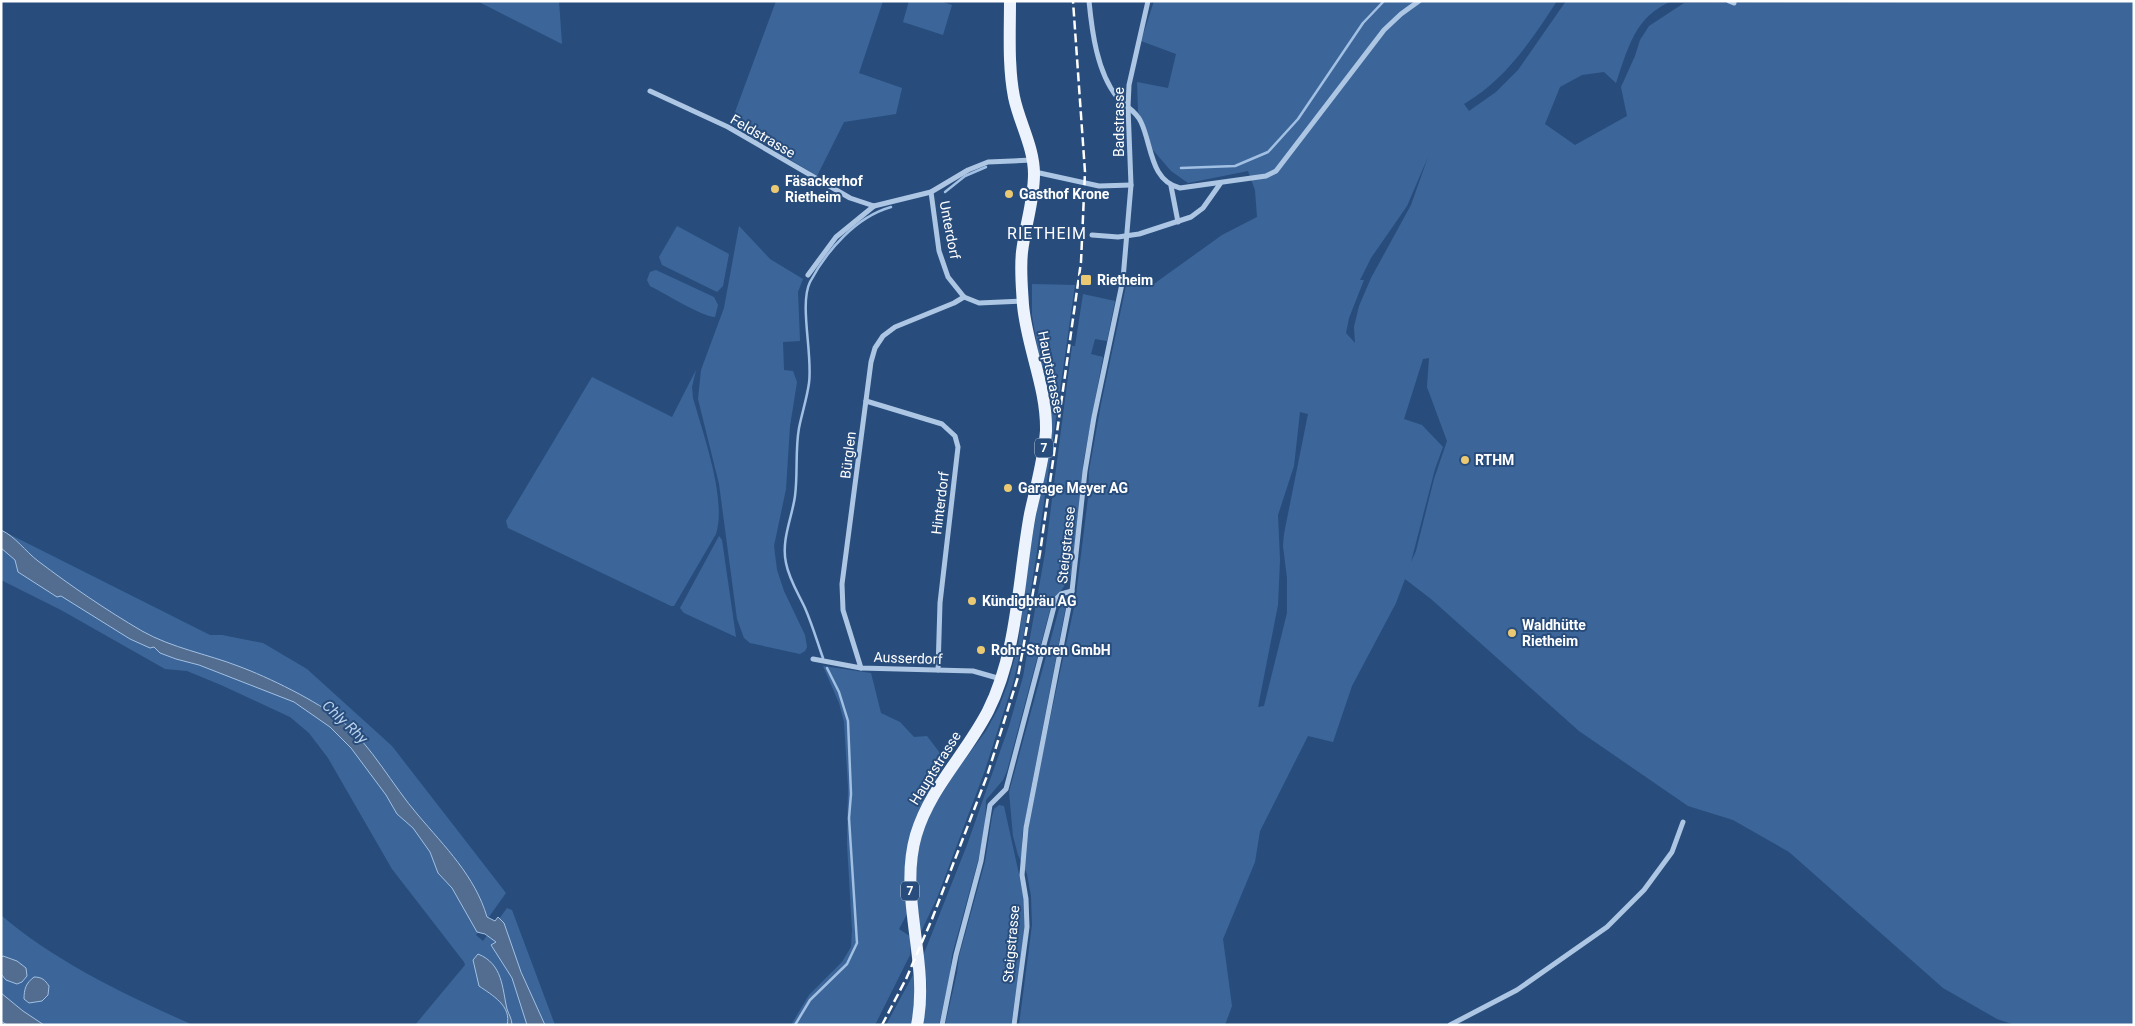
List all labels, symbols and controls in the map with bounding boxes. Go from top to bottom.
street label: Badstrasse [1111,87,1127,157]
street label: Feldstrasse [728,111,798,161]
place label: Fäsackerhof Rietheim [785,173,864,205]
marker: Fäsackerhof Rietheim [769,183,781,195]
place label: Gasthof Krone [1019,186,1110,202]
marker: Gasthof Krone [1003,188,1015,200]
street label: Unterdorf [937,200,964,261]
district label: RIETHEIM [1007,224,1087,243]
place label: Rietheim [1097,272,1153,288]
marker: Rietheim [1079,273,1093,287]
street label: Hauptstrasse [1035,329,1067,415]
street label: Bürglen [837,430,859,480]
road number: 7 [1035,438,1053,458]
place label: RTHM [1475,452,1514,468]
marker: RTHM [1459,454,1471,466]
street label: Hinterdorf [928,470,952,535]
place label: Garage Meyer AG [1018,480,1128,496]
marker: Garage Meyer AG [1002,482,1014,494]
street label: Steigstrasse [1054,506,1078,584]
place label: Kündigbräu AG [982,593,1076,609]
marker: Kündigbräu AG [966,595,978,607]
place label: Waldhütte Rietheim [1522,617,1586,649]
marker: Waldhütte Rietheim [1506,627,1518,639]
place label: Rohr-Storen GmbH [991,642,1111,658]
marker: Rohr-Storen GmbH [975,644,987,656]
street label: Ausserdorf [873,649,943,667]
water label: Chly Rhy [319,697,372,748]
street label: Hauptstrasse [906,728,964,808]
road number: 7 [901,881,919,900]
street label: Steigstrasse [1000,905,1022,983]

